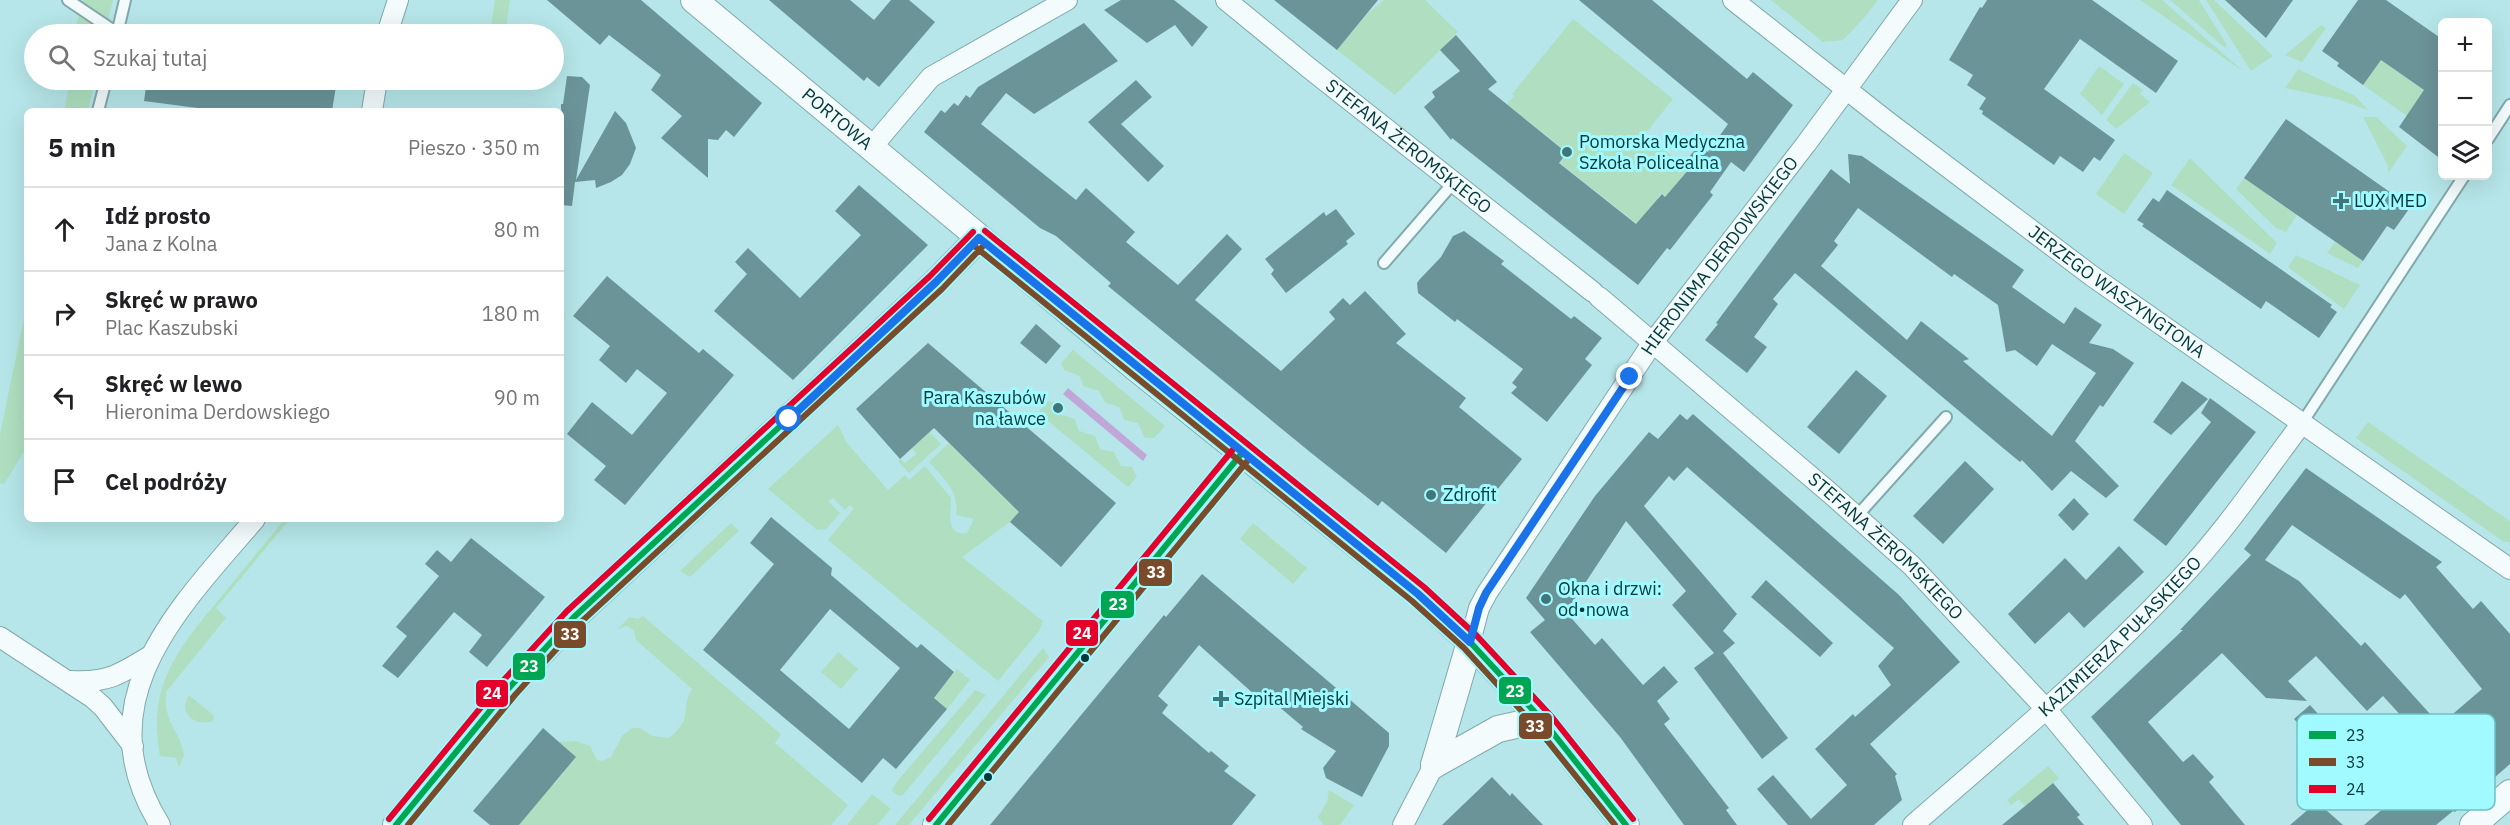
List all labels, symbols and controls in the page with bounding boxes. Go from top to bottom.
map controls [2438,18,2492,180]
button: + [2438,18,2492,72]
search box [24,24,564,90]
icon: search [45,41,78,74]
text: Szukaj tutaj [93,43,208,72]
button: − [2438,72,2492,126]
street label: STEFANA ŻEROMSKIEGO [1321,74,1496,219]
street label: PORTOWA [797,83,878,155]
button: layers [2438,126,2492,180]
text: 5 min [48,130,116,164]
place label: Pomorska Medyczna Szkoła Policealna [1579,130,1746,174]
text: Pieszo · 350 m [408,134,540,161]
marker: Pomorska Medyczna Szkoła Policealna [1560,145,1574,159]
street label: HIERONIMA DERDOWSKIEGO [1636,152,1803,359]
place label: LUX MED [2354,189,2427,212]
marker: LUX MED [2332,192,2350,210]
text: Idź prosto [105,201,211,230]
icon: ahead [48,213,81,246]
text: 80 m [494,216,540,243]
street label: JERZEGO WASZYNGTONA [2024,220,2210,363]
text: Jana z Kolna [105,230,218,257]
text: Skręć w prawo [105,285,258,314]
icon: right [48,297,81,330]
text: 180 m [482,300,540,327]
text: Plac Kaszubski [105,314,238,341]
route end [1616,363,1642,389]
text: Skręć w lewo [105,369,242,398]
icon: left [48,381,81,414]
text: 90 m [494,384,540,411]
place label: Para Kaszubów na ławce [923,386,1046,430]
text: Hieronima Derdowskiego [105,398,330,425]
marker: Para Kaszubów na ławce [1051,401,1065,415]
route start [775,405,801,431]
icon: arrive [48,465,81,498]
text: Cel podróży [105,467,227,496]
street label: STEFANA ŻEROMSKIEGO [1804,467,1968,624]
place label: Zdrofit [1443,483,1497,506]
marker: Zdrofit [1424,488,1438,502]
street label: KAZIMIERZA PUŁASKIEGO [2033,551,2206,721]
line badge: 33 [1138,558,1173,587]
text: 33 [1146,562,1166,582]
place label: Okna i drzwi: od•nowa [1558,577,1662,621]
line badge: 23 [1100,590,1135,619]
marker: Okna i drzwi: od•nowa [1539,592,1553,606]
text: 23 [1108,594,1128,614]
line badge: 24 [1065,619,1099,647]
line badge: 33 [553,620,587,649]
text: 24 [1072,623,1092,643]
text: 33 [560,624,580,644]
line badge: 23 [512,652,546,681]
unlabelled marker [1079,652,1091,664]
text: 23 [519,656,539,676]
line badge: 23 [1498,676,1532,705]
line badge: 24 [475,679,509,708]
text: 23 [1505,681,1525,701]
text: 24 [482,683,502,703]
place label: Szpital Miejski [1234,687,1349,710]
marker: Szpital Miejski [1212,690,1230,708]
line badge: 33 [1518,712,1553,740]
legend [2297,714,2495,810]
text: 33 [1525,716,1545,736]
text: 23 [2346,725,2365,745]
text: 33 [2346,752,2365,772]
unlabelled marker [982,771,994,783]
text: 24 [2346,779,2365,799]

